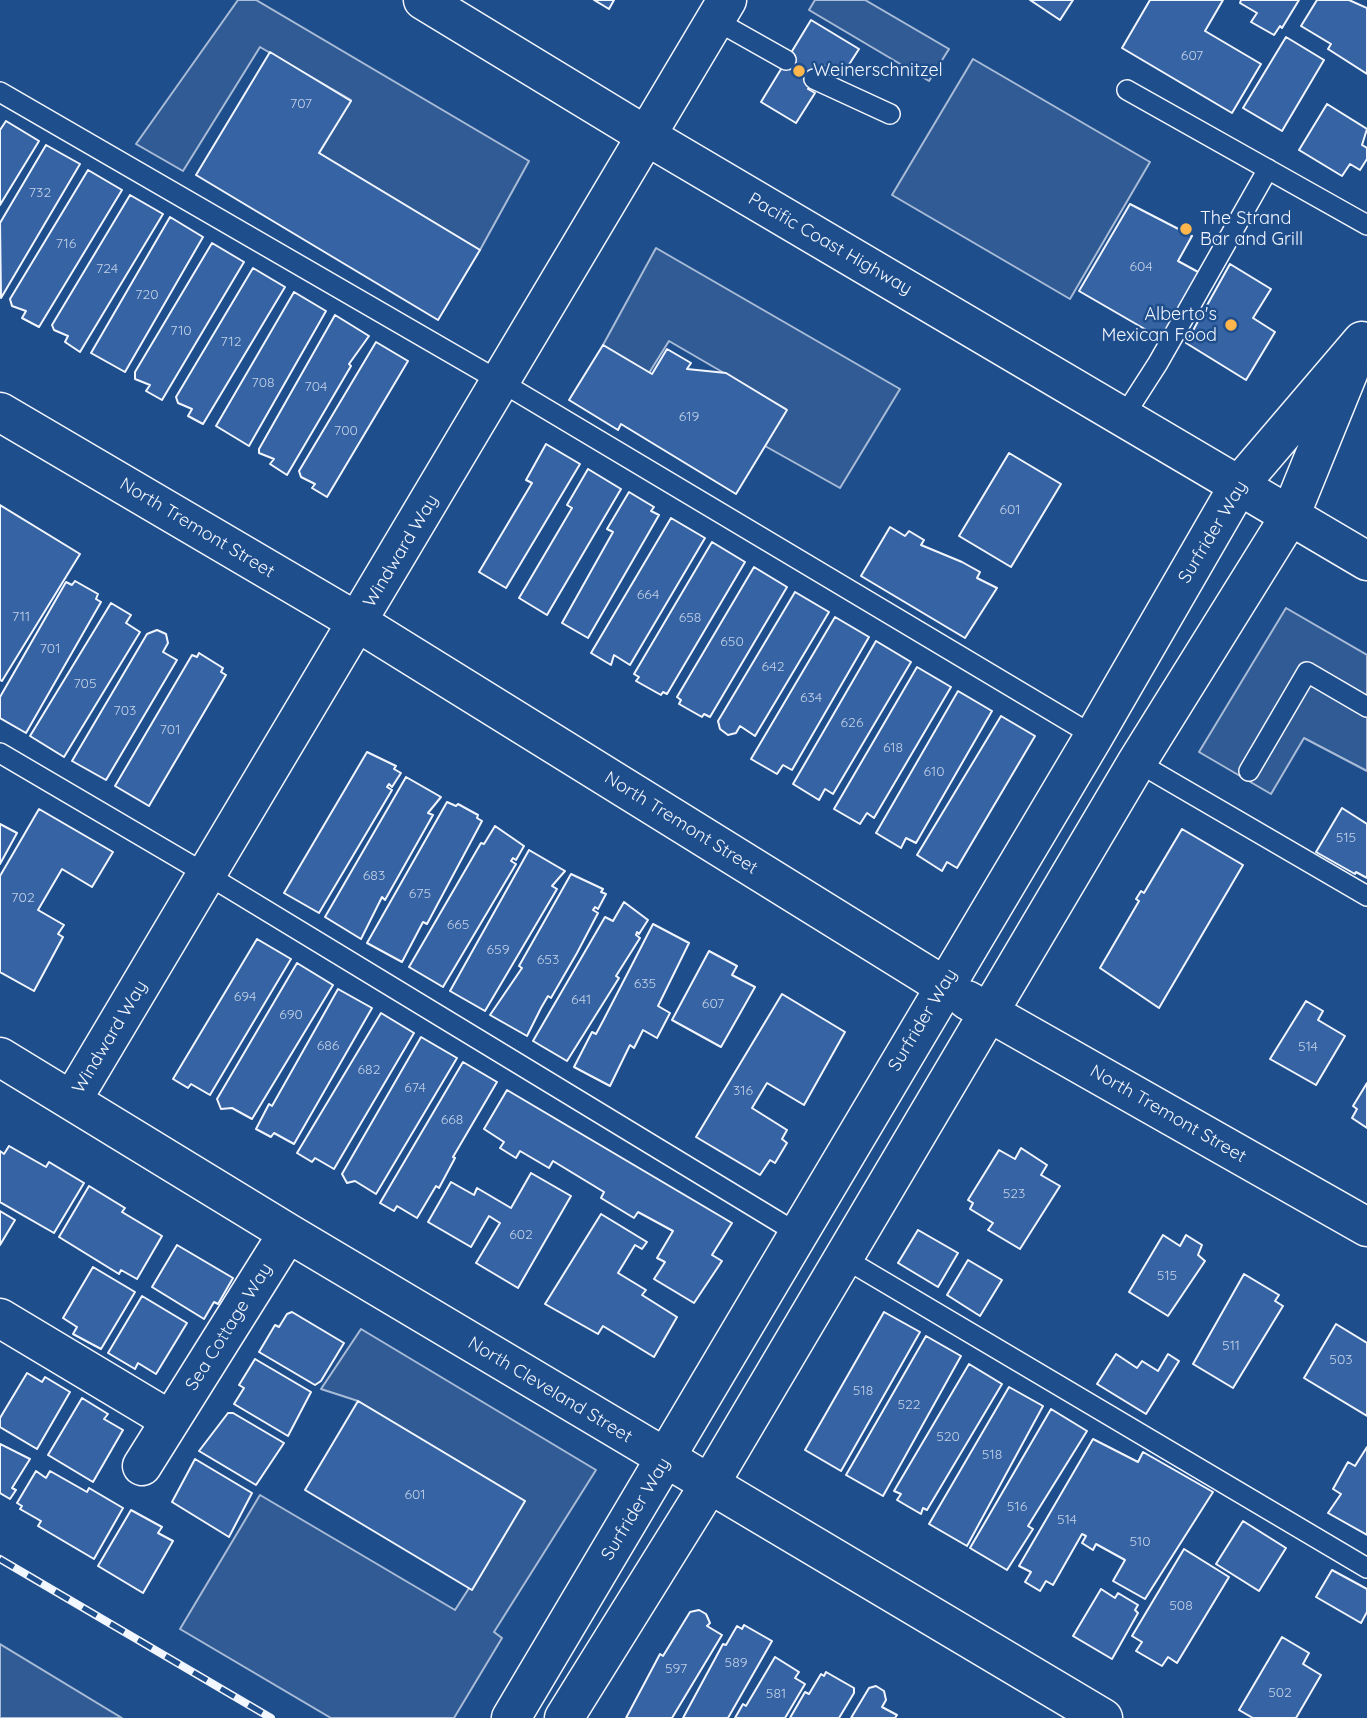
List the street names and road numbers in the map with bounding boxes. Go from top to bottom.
street label: Pacific Coast Highway [744,188,916,300]
street label: North Tremont Street [116,473,278,583]
street label: Surfrider Way [1174,477,1252,587]
street label: Windward Way [359,491,443,611]
street label: North Tremont Street [600,767,762,879]
street label: Surfrider Way [884,965,962,1075]
street label: Windward Way [68,977,152,1097]
street label: North Tremont Street [1086,1061,1250,1167]
street label: Sea Cottage Way [181,1259,277,1395]
street label: North Cleveland Street [464,1332,636,1448]
street label: Surfrider Way [597,1454,675,1564]

